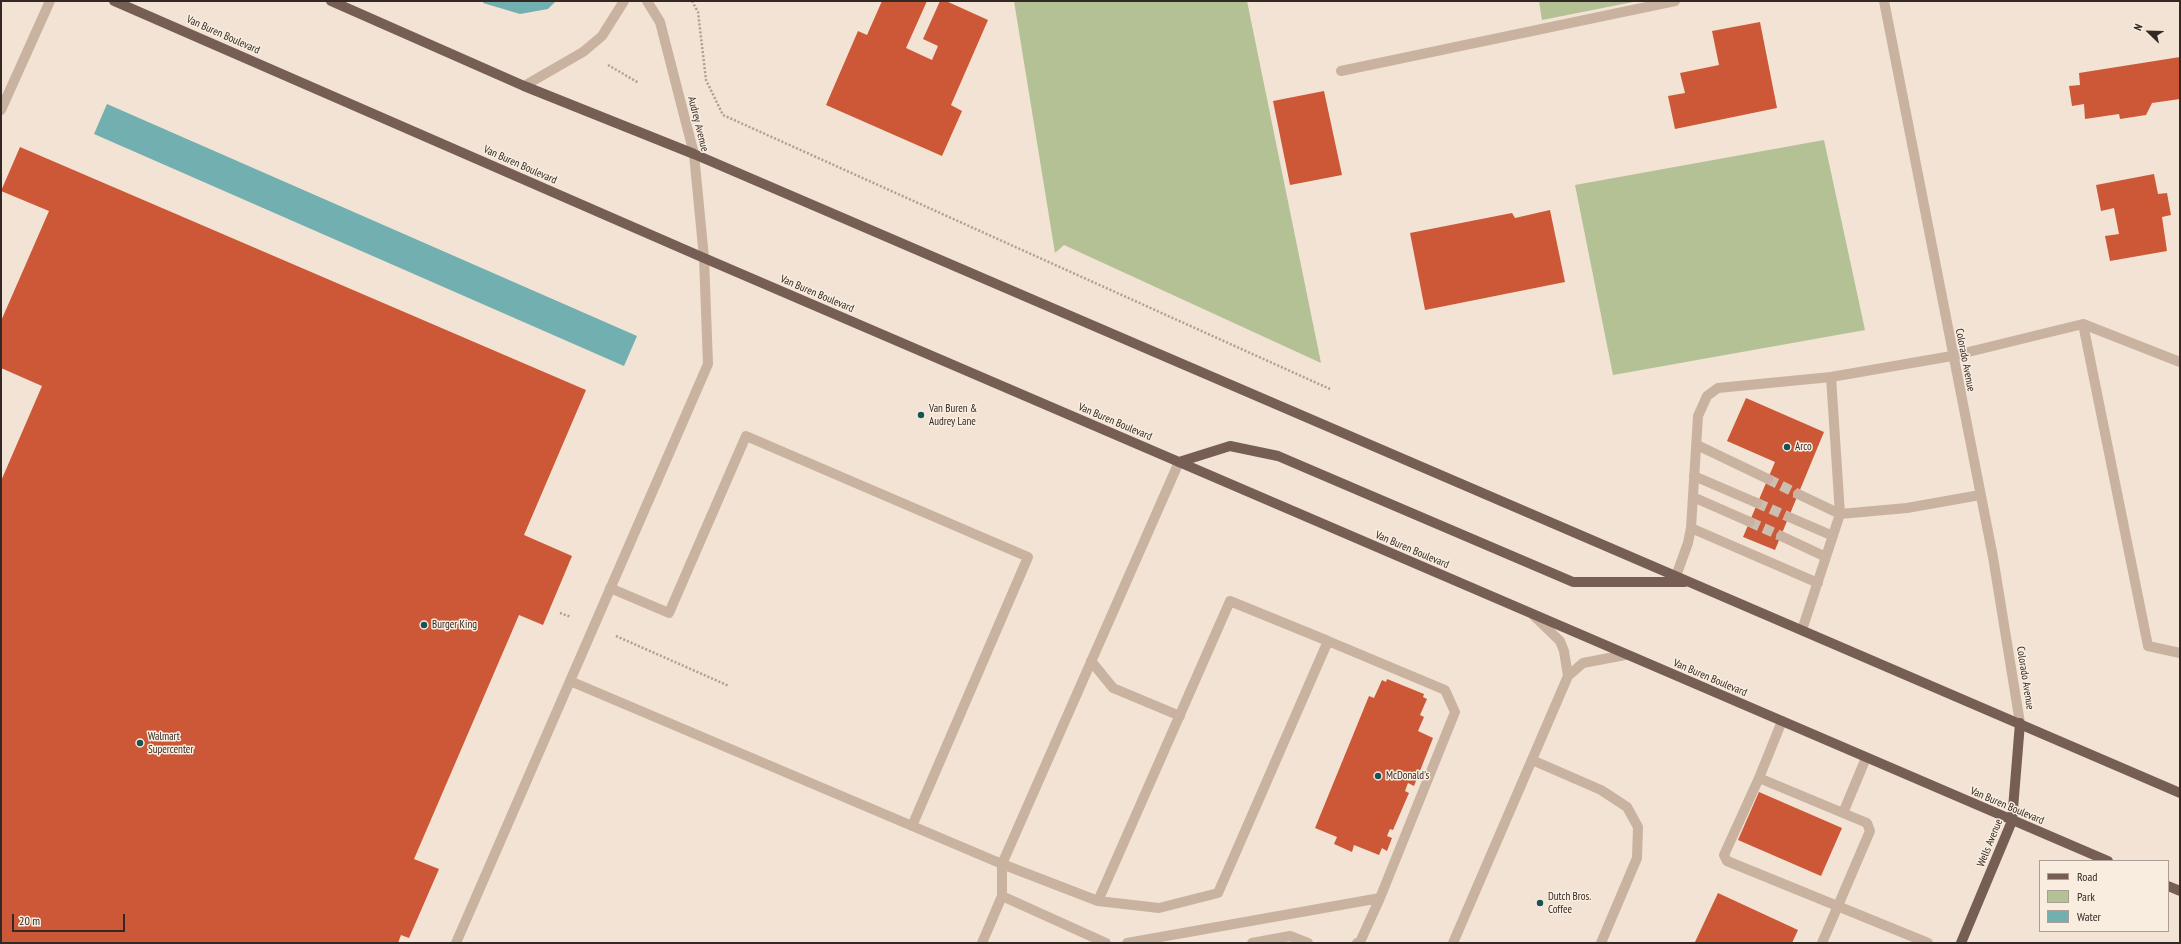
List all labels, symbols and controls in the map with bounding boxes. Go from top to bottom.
north arrow [2129,12,2169,52]
street label: Van Buren Boulevard [184,13,262,57]
text: N [2130,22,2146,33]
street label: Audrey Avenue [685,95,711,153]
street label: Van Buren Boulevard [481,143,559,187]
street label: Van Buren Boulevard [778,273,856,315]
street label: Colorado Avenue [1952,327,1978,393]
street label: Van Buren Boulevard [1076,401,1154,443]
place label: Van Buren & Audrey Lane [929,402,977,428]
marker: Van Buren & Audrey Lane [916,410,926,420]
place label: Arco [1795,440,1812,454]
marker: Arco [1782,442,1792,452]
street label: Van Buren Boulevard [1373,529,1451,571]
place label: Burger King [432,618,477,632]
marker: Burger King [419,620,429,630]
street label: Colorado Avenue [2013,645,2037,711]
street label: Van Buren Boulevard [1671,657,1749,699]
place label: Walmart Supercenter [148,730,193,756]
marker: Walmart Supercenter [135,738,145,748]
place label: McDonald's [1386,769,1429,783]
marker: McDonald's [1373,771,1383,781]
street label: Van Buren Boulevard [1968,785,2046,827]
street label: Wells Avenue [1974,817,2006,869]
legend [2039,860,2169,932]
text: Road [2077,869,2097,884]
text: Park [2077,889,2095,904]
place label: Dutch Bros. Coffee [1548,890,1591,916]
marker: Dutch Bros. Coffee [1535,898,1545,908]
scale bar [14,906,127,932]
text: Water [2077,909,2101,924]
text: 20 m [19,913,40,928]

